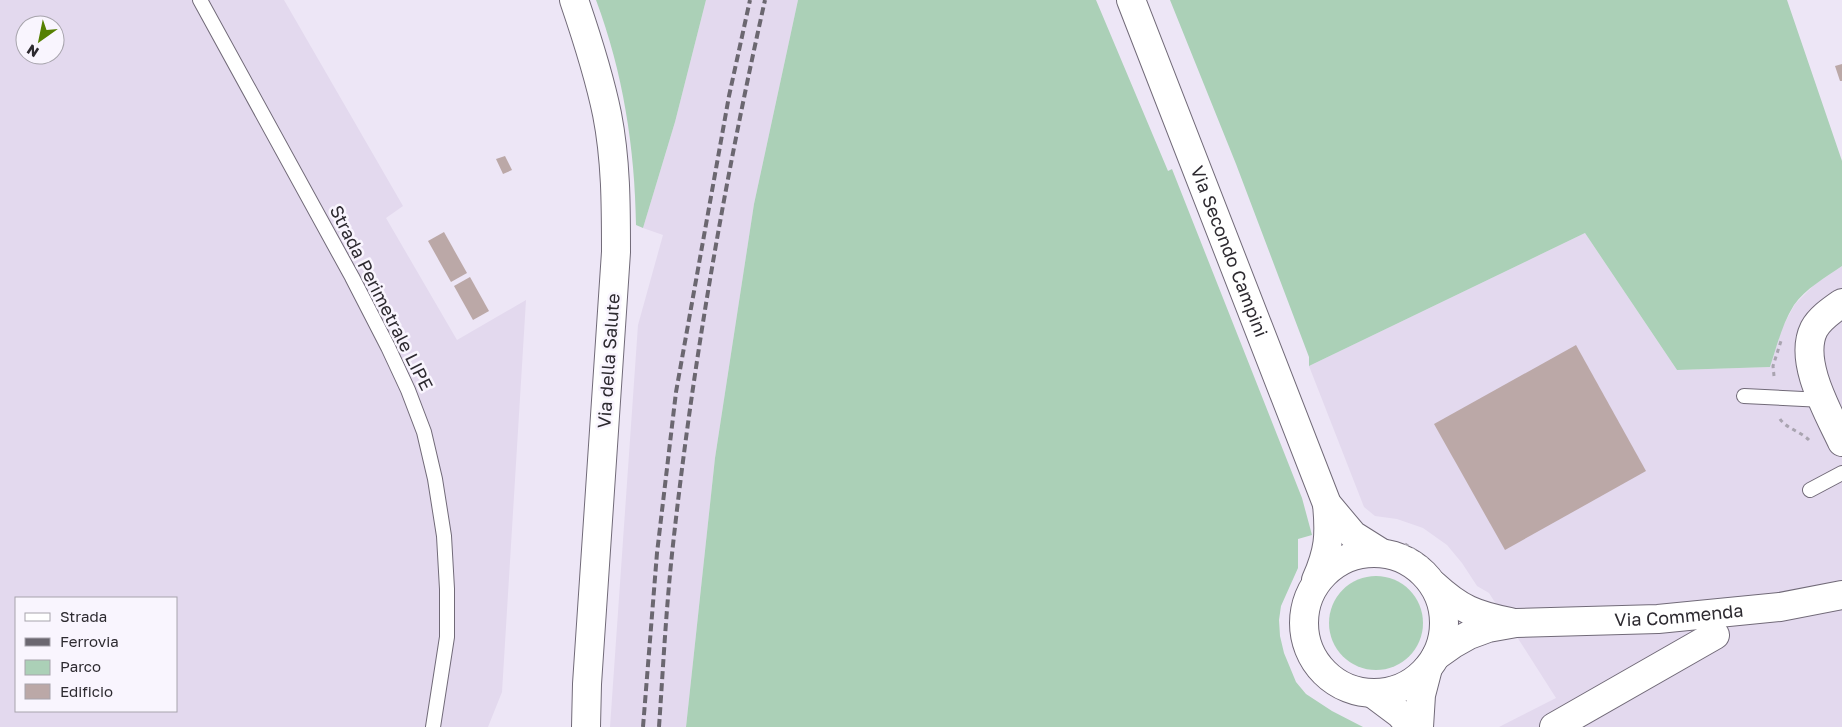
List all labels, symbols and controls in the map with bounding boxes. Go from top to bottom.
north arrow [15,15,65,65]
text: N [24,41,42,61]
street label: Via Secondo Campini [1187,163,1273,340]
street label: Strada Perimetrale LIPE [326,201,438,394]
street label: Via della Salute [592,293,624,429]
legend [15,597,178,712]
street label: Via Commenda [1614,599,1744,630]
text: Strada [60,607,107,625]
text: Ferrovia [60,632,119,650]
text: Parco [60,657,101,675]
text: Edificio [60,682,113,700]

